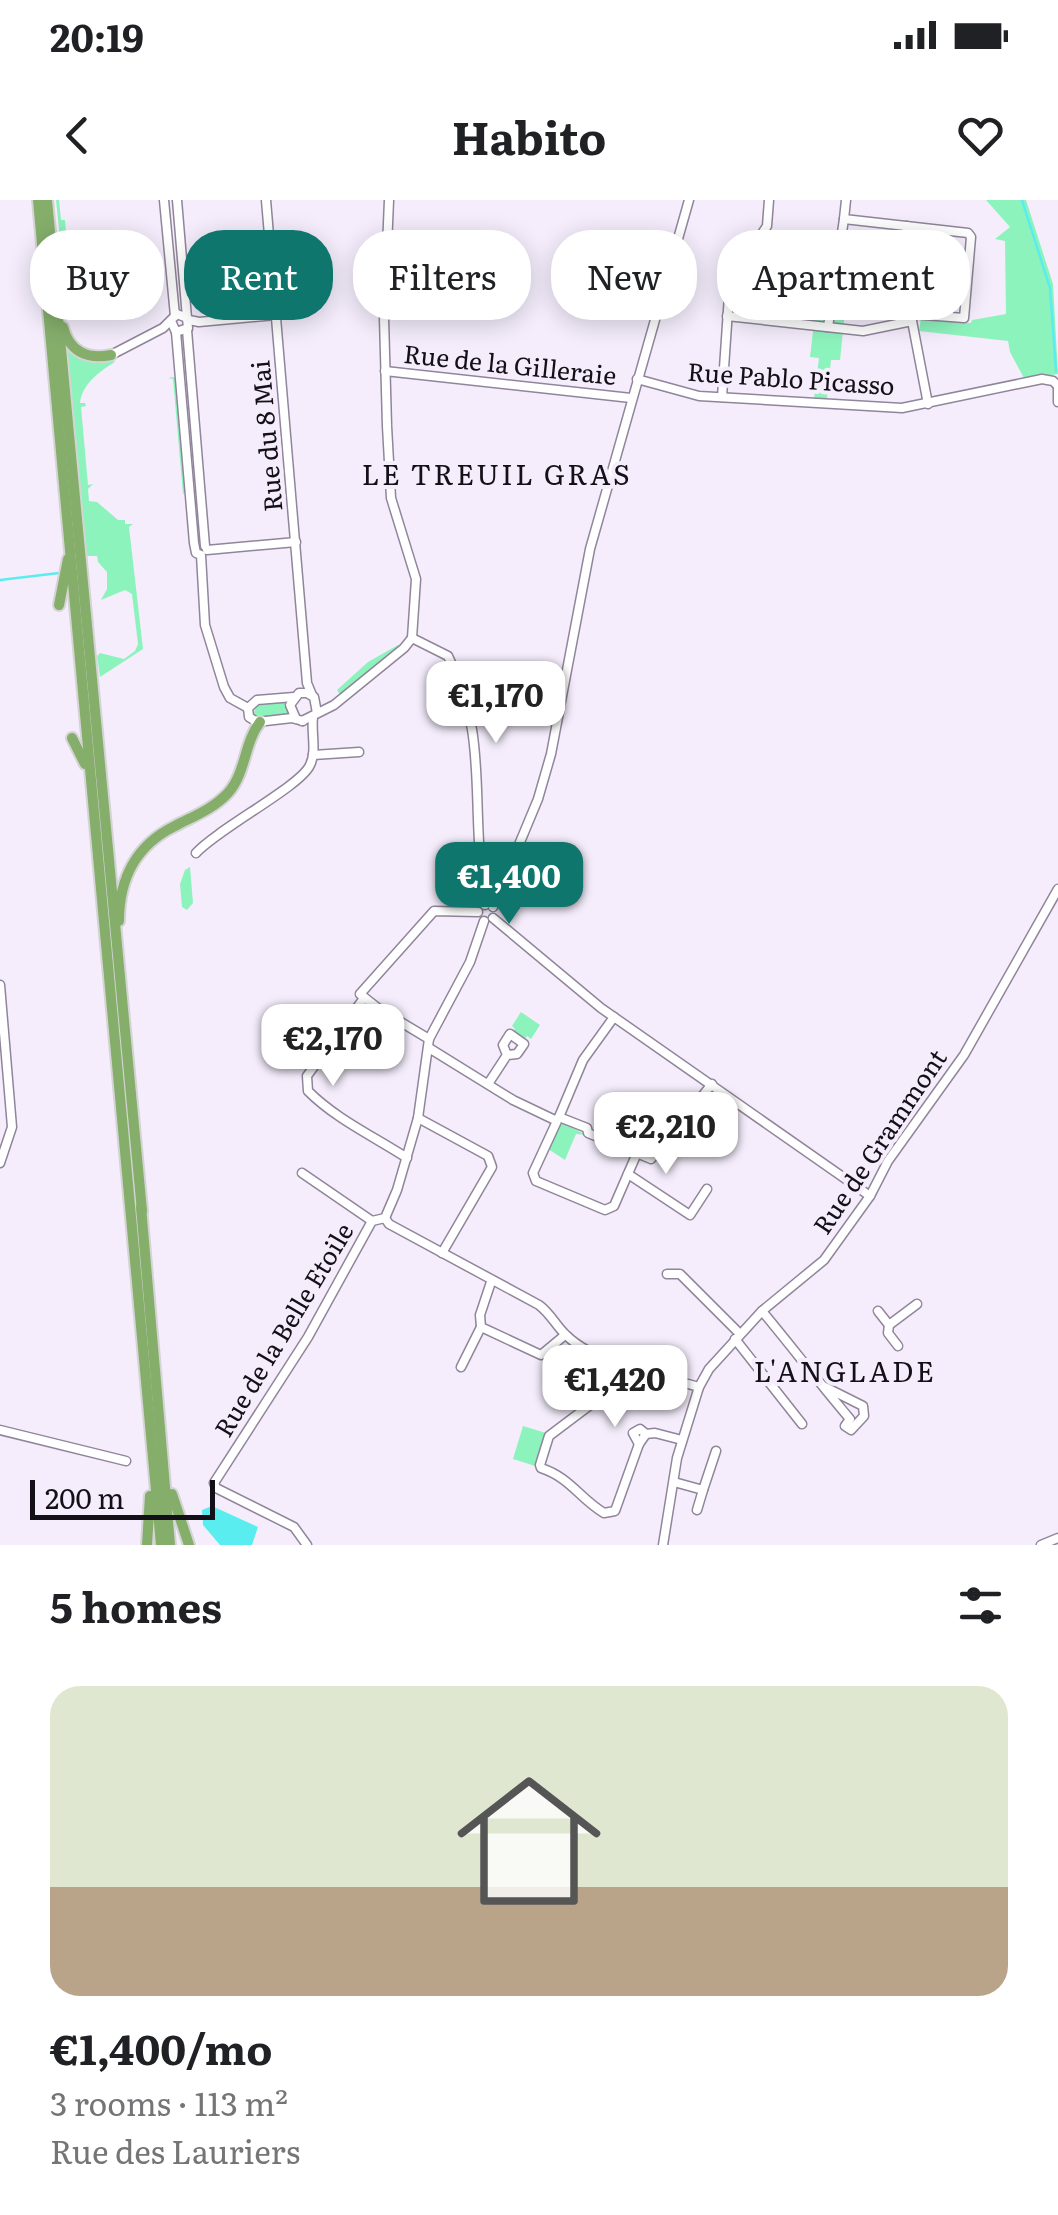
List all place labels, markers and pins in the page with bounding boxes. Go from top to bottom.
pin: €1,170 [415,661,577,746]
pin: €1,400 [428,842,590,927]
pin: €2,170 [252,1004,414,1089]
pin: €2,210 [585,1092,747,1177]
pin: €1,420 [534,1345,696,1430]

